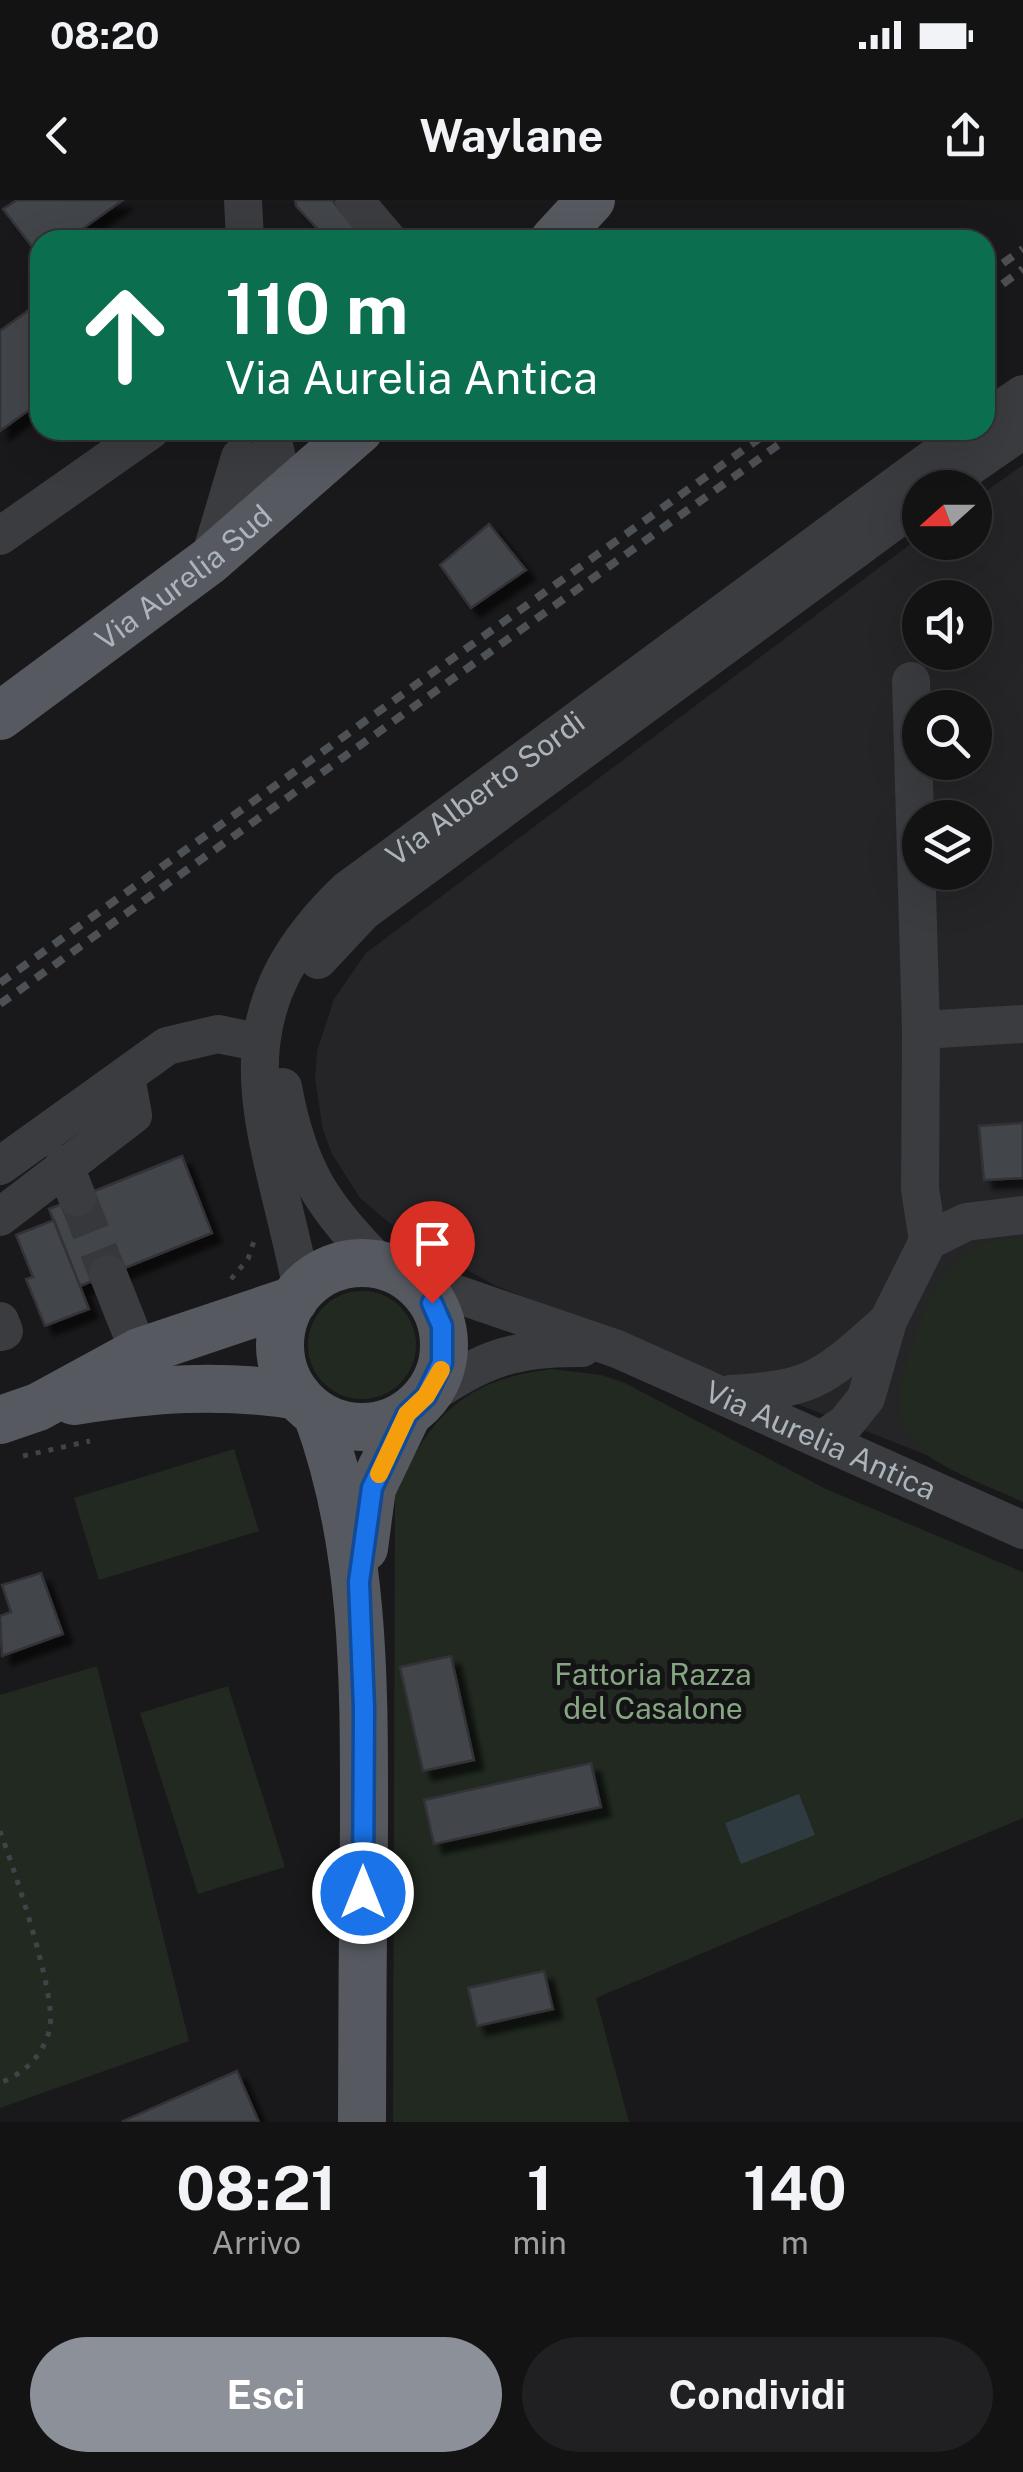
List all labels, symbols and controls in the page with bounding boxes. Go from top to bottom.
text: 08:20 [50,13,160,58]
icon: back [30,108,85,163]
icon: share [938,108,993,163]
text: Waylane [420,109,603,162]
text: 110 m [225,267,409,350]
icon: ahead [60,270,190,400]
text: Via Aurelia Antica [225,351,598,404]
north arrow [902,470,992,560]
map controls [902,470,992,890]
street label: Via Aurelia Sud [88,497,279,657]
button: sound [902,580,992,670]
button: search [902,690,992,780]
street label: Via Alberto Sordi [379,703,591,873]
button: layers [902,800,992,890]
pin [390,1201,475,1304]
icon: arrive [405,1216,460,1271]
street label: Via Aurelia Antica [700,1373,942,1507]
park label: Fattoria Razza del Casalone [554,1656,752,1726]
position arrow [311,1841,415,1945]
text: 08:21 [176,2153,336,2224]
text: 1 [527,2153,552,2224]
text: 140 [743,2153,847,2224]
text: Arrivo [211,2224,301,2261]
text: min [512,2224,567,2261]
text: m [781,2224,809,2261]
button: Esci [30,2337,502,2452]
button: Condividi [522,2337,993,2452]

